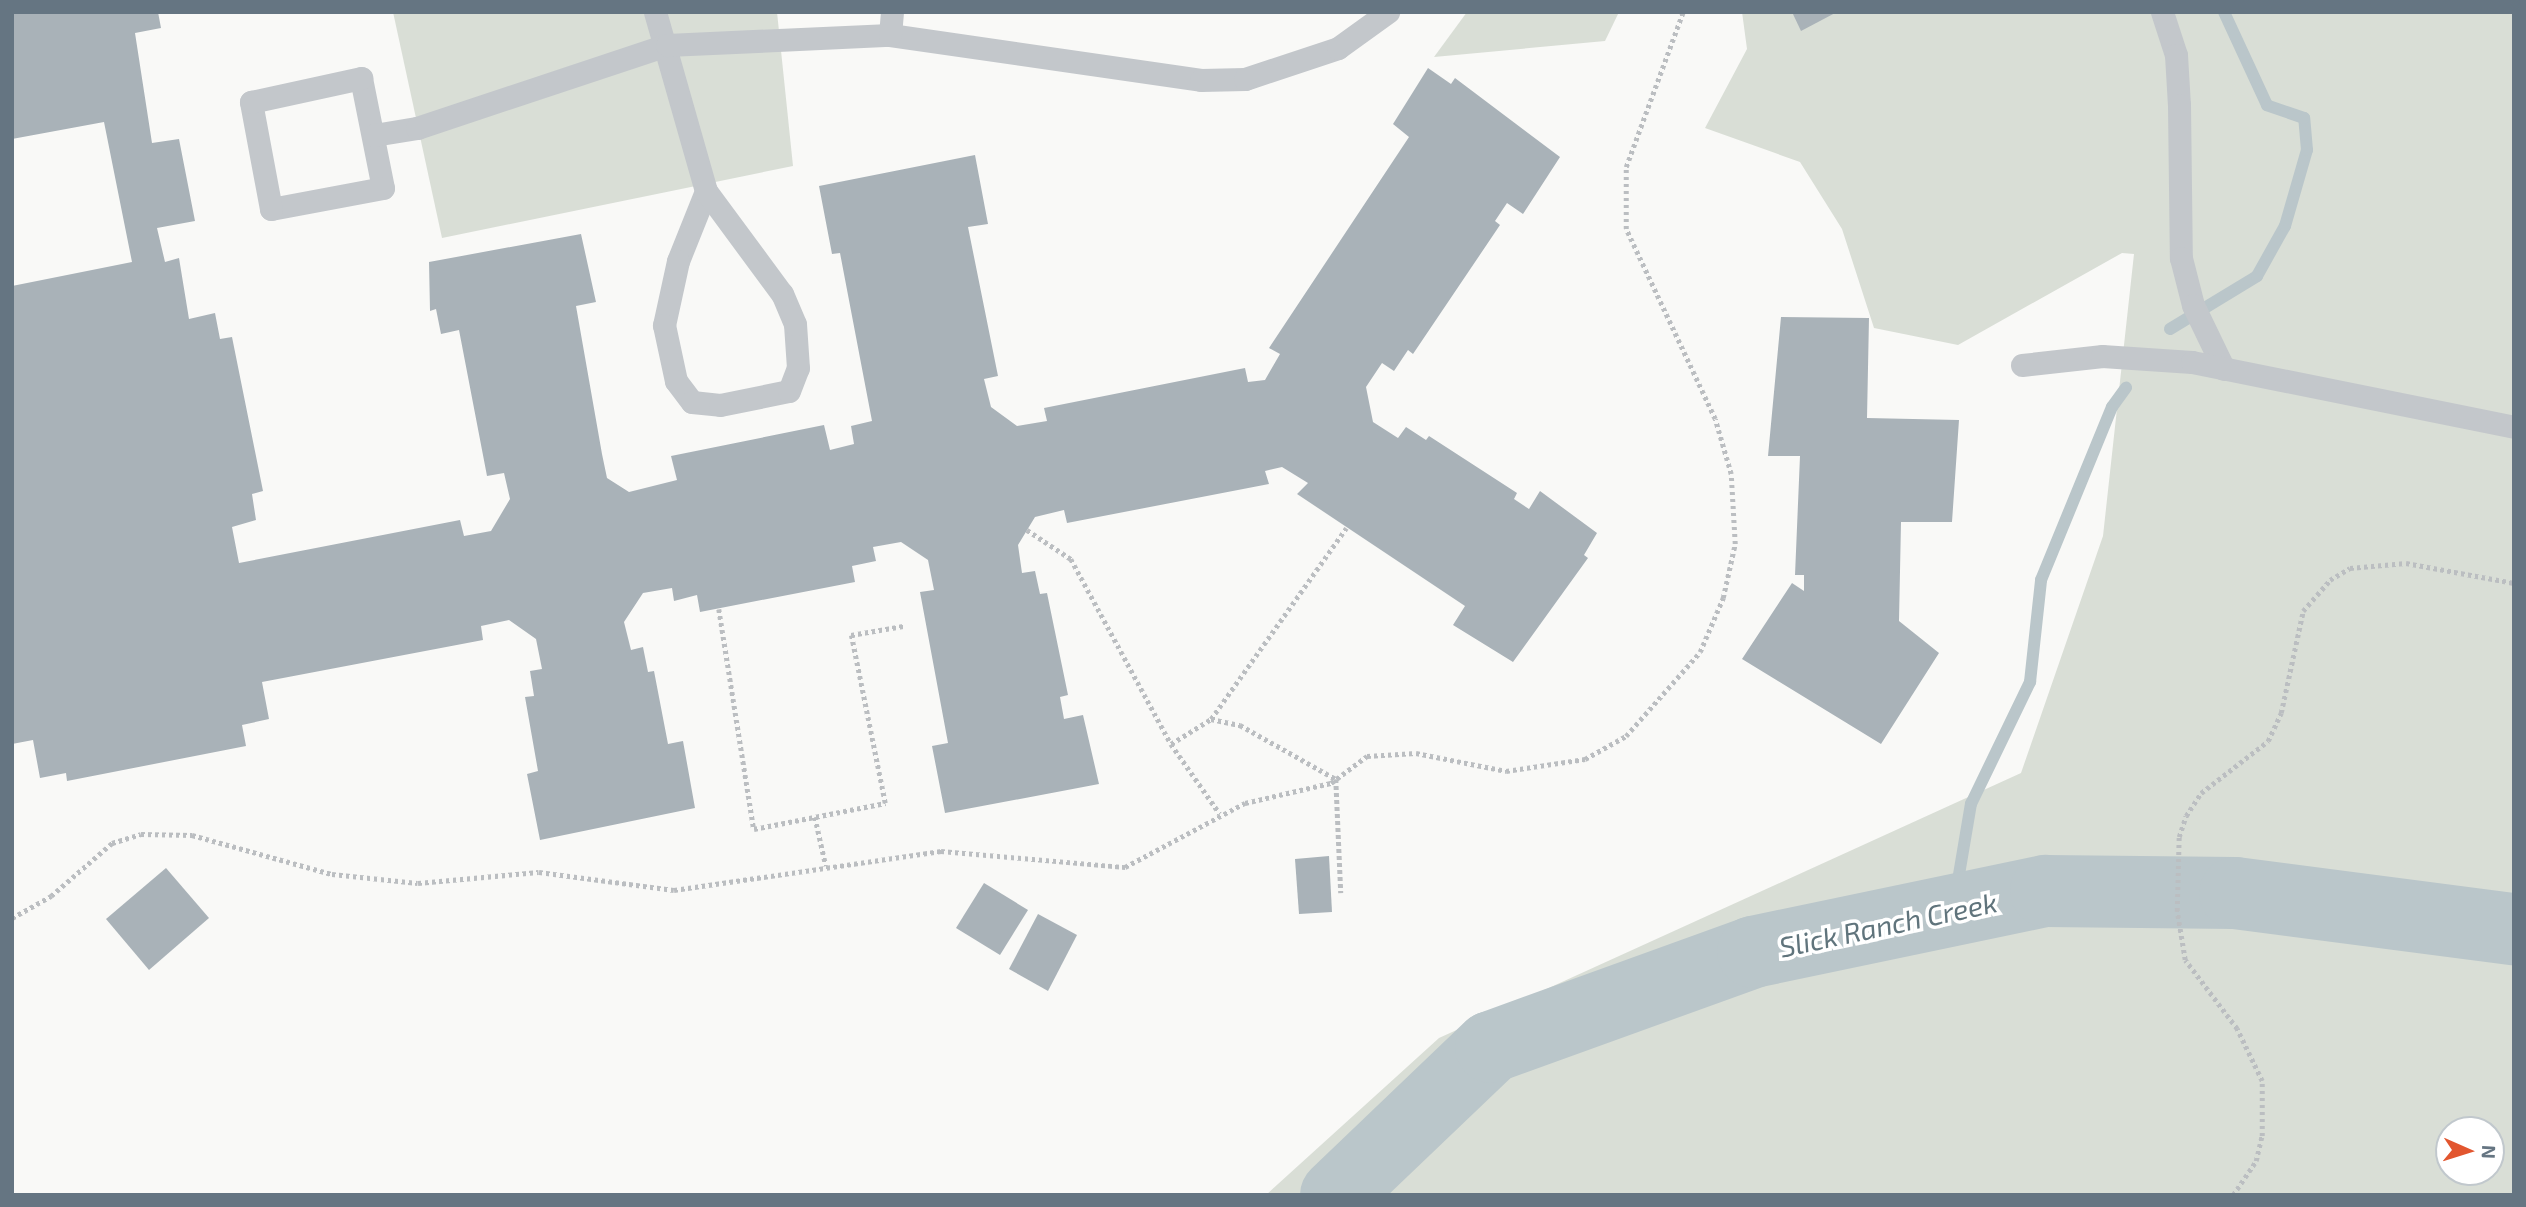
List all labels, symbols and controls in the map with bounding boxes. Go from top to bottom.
water label: Slick Ranch Creek [1776,884,2000,964]
north arrow [2435,1116,2505,1186]
text: N [2478,1145,2501,1159]

